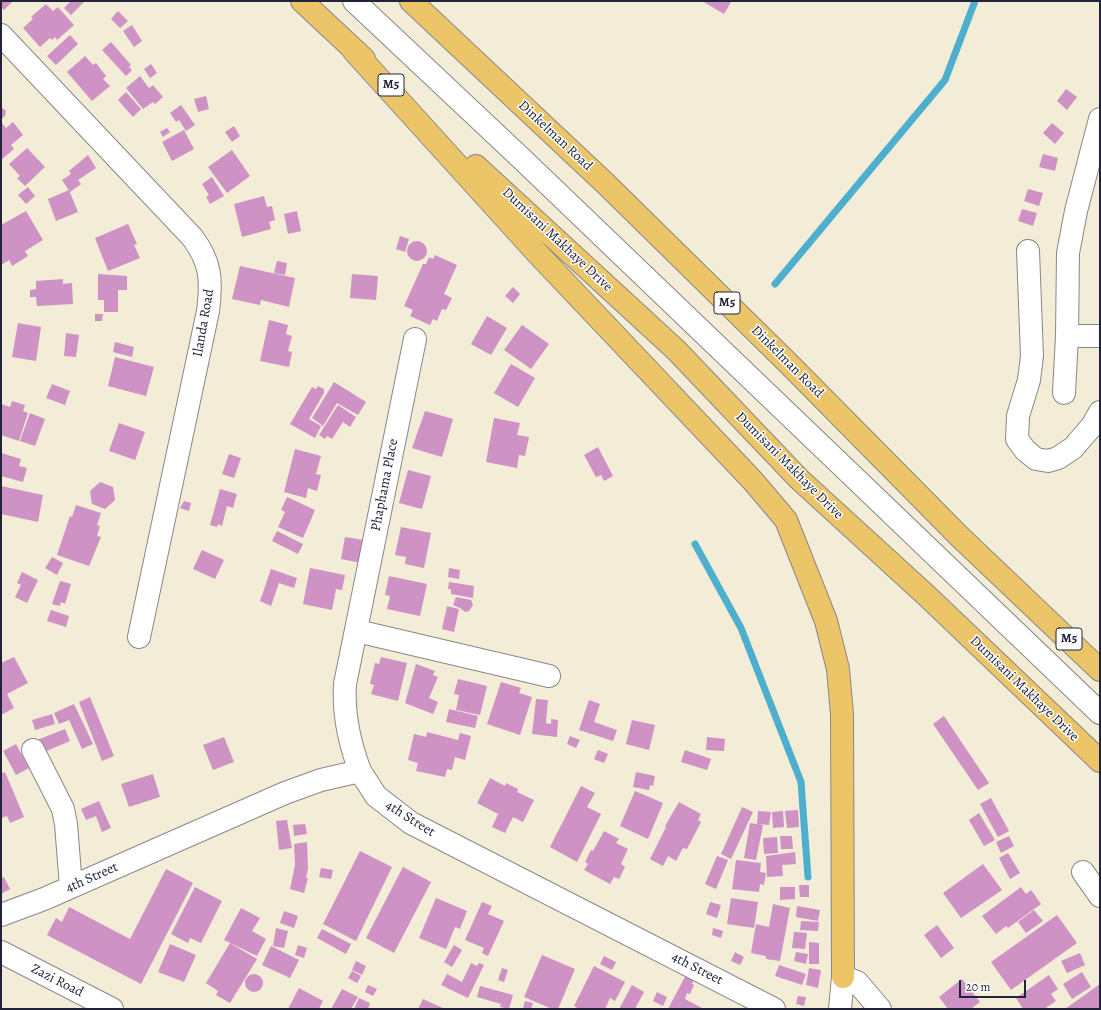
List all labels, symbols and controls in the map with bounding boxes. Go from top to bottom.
road number: M5 [378,74,404,96]
street label: Dinkelman Road [514,97,596,175]
street label: Dumisani Makhaye Drive [498,184,616,296]
street label: Ilanda Road [190,288,218,358]
road number: M5 [714,292,740,314]
street label: Dinkelman Road [747,322,827,402]
street label: Dumisani Makhaye Drive [732,409,846,523]
street label: Phaphama Place [368,437,402,533]
road number: M5 [1056,628,1082,650]
street label: Dumisani Makhaye Drive [966,633,1082,745]
street label: 4th Street [382,797,438,841]
street label: 4th Street [63,859,121,897]
street label: 4th Street [668,949,726,989]
street label: Zazi Road [28,961,86,1001]
scale bar [961,972,1028,998]
text: 20 m [966,979,990,995]

